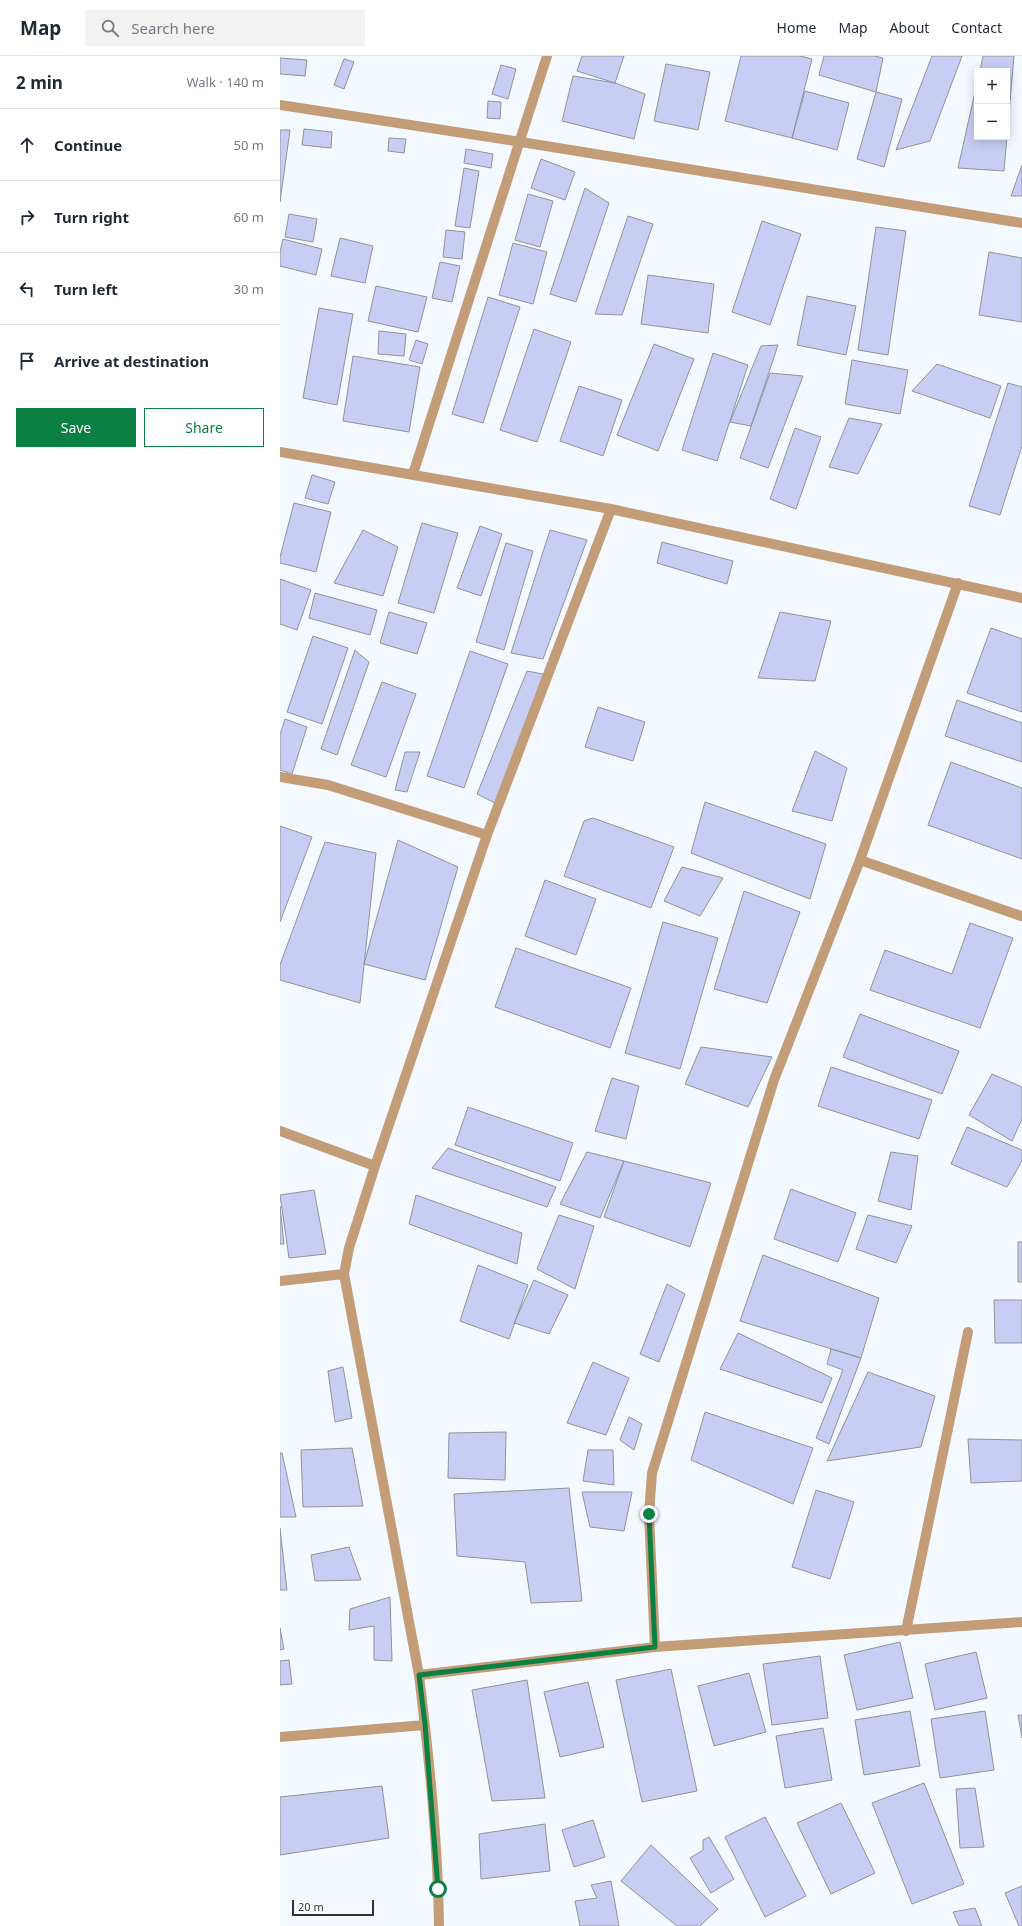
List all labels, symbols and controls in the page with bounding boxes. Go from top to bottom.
search box [85,10,365,46]
text: Map [20,15,61,41]
icon: search [99,17,121,39]
text: Search here [131,18,215,38]
text: Home [777,18,816,37]
text: Map [838,18,868,37]
text: About [890,18,929,37]
text: Contact [951,18,1002,37]
map controls [974,68,1010,140]
button: + [974,68,1010,104]
text: 2 min [16,71,63,94]
text: Walk · 140 m [186,73,264,91]
button: − [974,104,1010,140]
icon: ahead [16,134,38,156]
text: Continue [54,135,122,155]
text: 50 m [234,136,264,154]
icon: right [16,206,38,228]
text: Turn right [54,207,129,227]
text: 60 m [234,208,264,226]
icon: left [16,278,38,300]
text: Turn left [54,279,118,299]
text: 30 m [234,280,264,298]
icon: arrive [16,350,38,372]
text: Arrive at destination [54,351,209,371]
button: Save [16,408,136,447]
button: Share [144,408,264,447]
route end [640,1505,658,1523]
route start [429,1880,447,1898]
scale bar [292,1898,374,1917]
text: 20 m [298,1899,324,1914]

